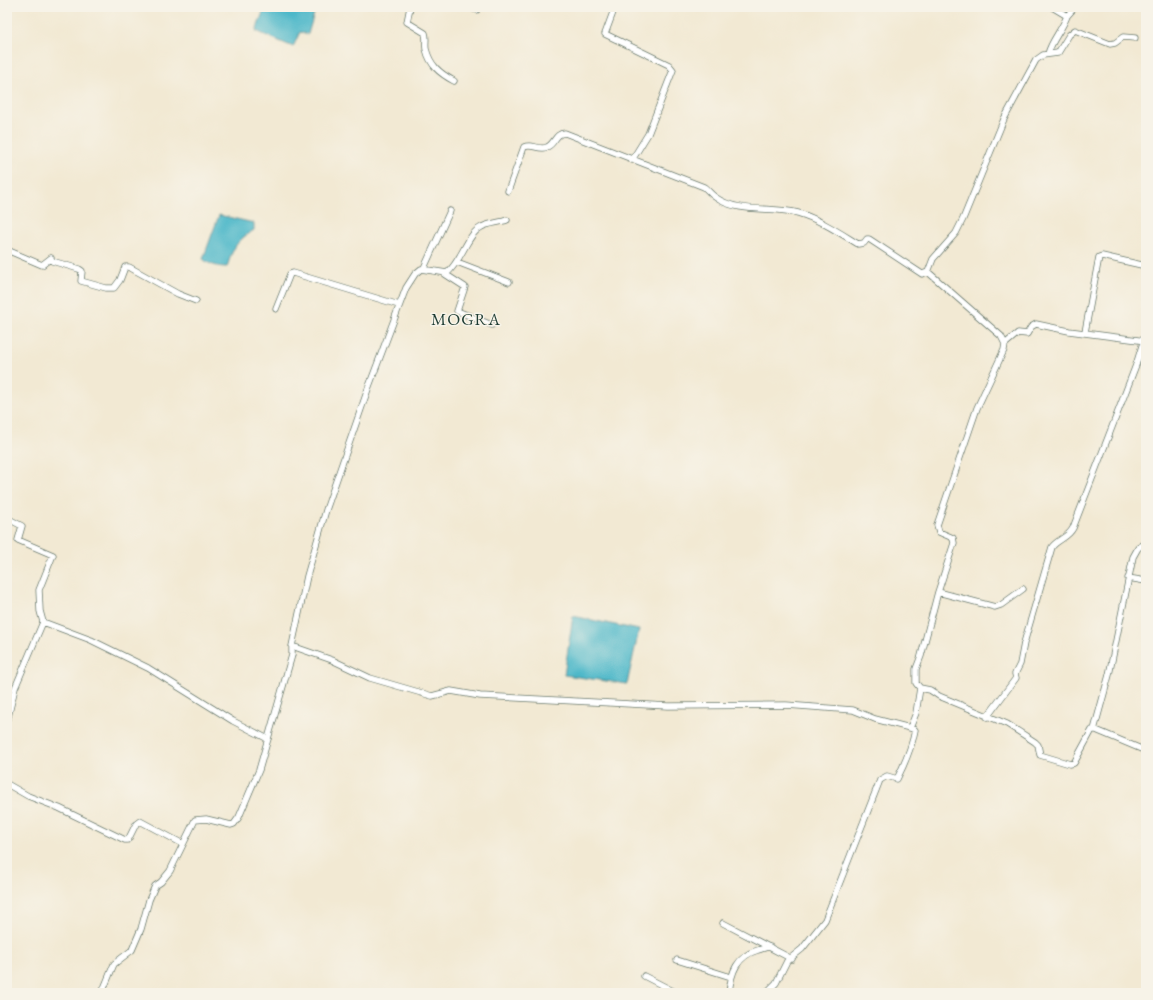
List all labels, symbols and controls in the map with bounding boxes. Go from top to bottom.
district label: MOGRA [431,308,501,330]

